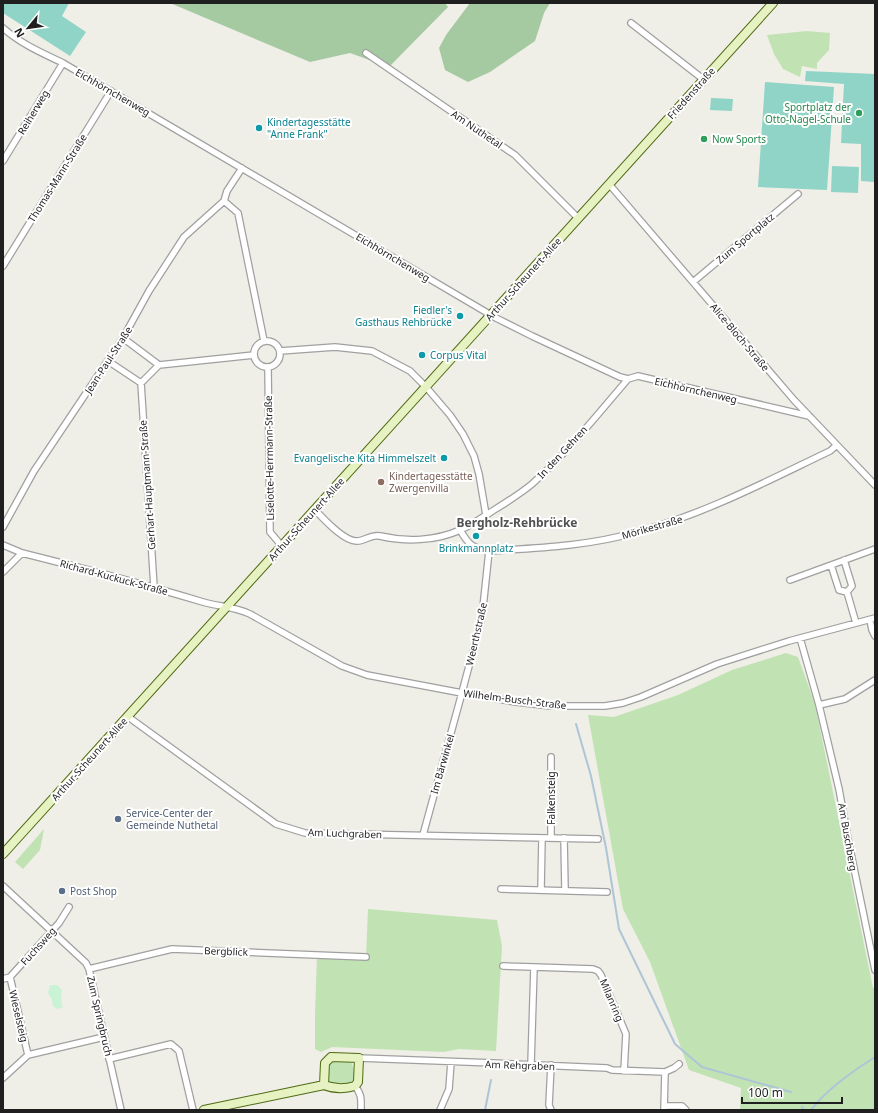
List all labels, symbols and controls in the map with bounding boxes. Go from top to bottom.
north arrow [8,8,48,48]
text: N [10,26,28,41]
street label: Friedenstraße [664,64,718,122]
street label: Eichhörnchenweg [73,65,153,119]
street label: Reiherweg [14,87,52,137]
place label: Sportplatz der Otto-Nagel-Schule [765,100,851,126]
street label: Am Nuthetal [448,107,506,151]
marker: Sportplatz der Otto-Nagel-Schule [854,108,864,118]
place label: Kindertagesstätte "Anne Frank" [267,115,351,141]
marker: Kindertagesstätte "Anne Frank" [254,123,264,133]
street label: Thomas-Mann-Straße [24,131,90,225]
place label: Now Sports [712,132,766,146]
marker: Now Sports [699,134,709,144]
street label: Zum Sportplatz [713,209,777,266]
street label: Eichhörnchenweg [353,229,433,285]
street label: Arthur-Scheunert-Allee [482,234,564,324]
street label: Alice-Bloch-Straße [707,300,773,374]
place label: Fiedler's Gasthaus Rehbrücke [355,303,452,329]
marker: Fiedler's Gasthaus Rehbrücke [455,311,465,321]
street label: Jean-Paul-Straße [80,323,135,397]
place label: Corpus Vital [430,348,487,362]
marker: Corpus Vital [417,350,427,360]
street label: Eichhörnchenweg [653,374,739,406]
street label: Liselotte-Herrmann-Straße [261,395,277,521]
street label: Gerhart-Hauptmann-Straße [135,419,159,550]
street label: In den Gehren [534,423,590,481]
place label: Evangelische Kita Himmelszelt [294,451,436,465]
marker: Evangelische Kita Himmelszelt [439,453,449,463]
place label: Kindertagesstätte Zwergenvilla [389,469,473,495]
street label: Arthur-Scheunert-Allee [265,474,347,564]
marker: Kindertagesstätte Zwergenvilla [376,477,386,487]
street label: Mörikestraße [620,512,684,542]
district label: Bergholz-Rehbrücke [457,514,578,531]
marker: Brinkmannplatz [471,531,481,541]
place label: Brinkmannplatz [439,541,514,555]
street label: Richard-Kuckuck-Straße [58,556,170,598]
street label: Weerthstraße [462,601,490,667]
street label: Wilhelm-Busch-Straße [463,686,568,712]
street label: Arthur-Scheunert-Allee [48,714,130,804]
street label: Im Bärwinkel [427,732,457,796]
street label: Falkensteig [544,771,558,825]
street label: Am Buschberg [835,802,861,872]
place label: Service-Center der Gemeinde Nuthetal [126,806,218,832]
marker: Service-Center der Gemeinde Nuthetal [113,814,123,824]
street label: Am Luchgraben [308,825,382,841]
place label: Post Shop [70,884,117,898]
marker: Post Shop [57,886,67,896]
street label: Fuchsweg [17,924,59,968]
street label: Bergblick [204,943,249,959]
street label: Zum Springbruch [84,974,116,1058]
street label: Milanring [597,977,627,1023]
street label: Wieselsteig [6,988,32,1044]
street label: Am Rehgraben [485,1057,555,1073]
scale bar [742,1079,842,1105]
text: 100 m [748,1084,783,1101]

